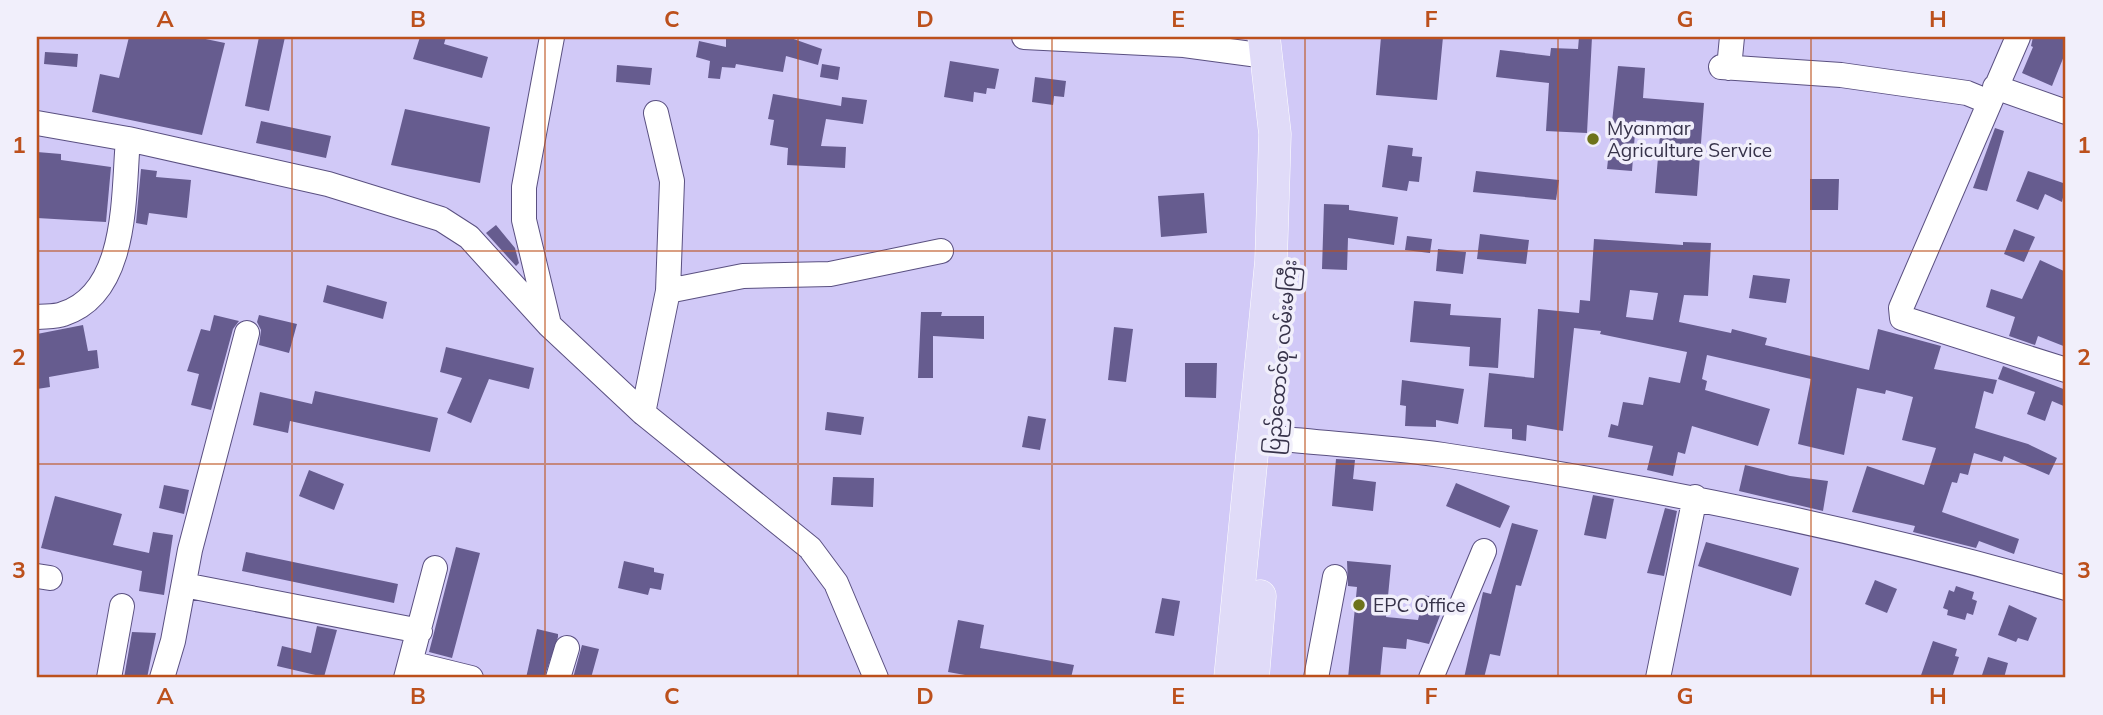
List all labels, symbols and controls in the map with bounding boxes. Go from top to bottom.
text: A [156,4,174,33]
text: B [410,4,426,33]
text: C [664,4,680,33]
text: D [916,4,934,33]
text: E [1171,4,1185,33]
text: F [1424,4,1438,33]
text: G [1676,4,1694,33]
text: H [1929,4,1947,33]
place label: Myanmar Agriculture Service [1607,116,1772,162]
text: 1 [12,130,26,159]
text: 1 [2077,130,2091,159]
marker: Myanmar Agriculture Service [1585,131,1601,147]
street label: ပြည်ထောင်စု လမ်းမကြီး [1259,258,1306,456]
text: 2 [12,342,26,371]
text: 2 [2077,342,2091,371]
text: 3 [12,555,26,584]
text: 3 [2077,555,2091,584]
place label: EPC Office [1373,593,1466,617]
marker: EPC Office [1351,597,1367,613]
text: A [156,681,174,710]
text: B [410,681,426,710]
text: C [664,681,680,710]
text: D [916,681,934,710]
text: E [1171,681,1185,710]
text: F [1424,681,1438,710]
text: G [1676,681,1694,710]
text: H [1929,681,1947,710]

